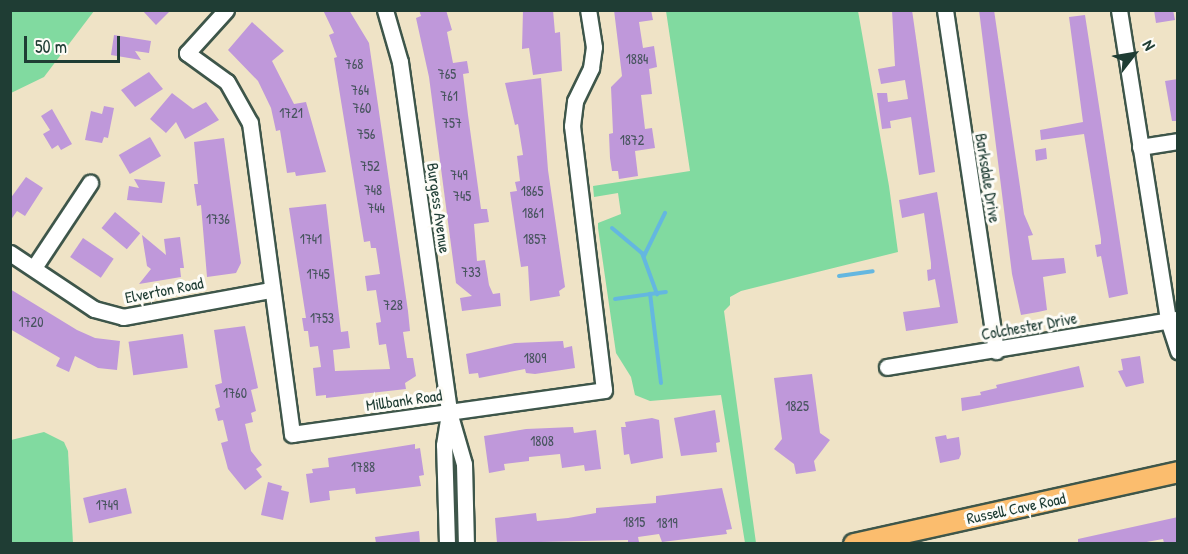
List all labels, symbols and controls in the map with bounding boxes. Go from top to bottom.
scale bar [27,24,123,62]
north arrow [1104,24,1164,84]
text: 50 m [35,34,67,59]
text: N [1138,35,1161,54]
house number: 1884 [626,51,648,67]
house number: 768 [345,56,363,72]
house number: 765 [438,66,456,82]
house number: 764 [351,82,369,98]
house number: 761 [440,88,458,104]
house number: 760 [353,100,371,116]
house number: 1721 [279,105,303,121]
house number: 757 [442,115,462,131]
house number: 756 [357,126,375,142]
house number: 1872 [620,132,644,148]
street label: Barksdale Drive [971,132,1005,224]
house number: 752 [360,158,380,174]
street label: Burgess Avenue [423,162,455,254]
house number: 749 [450,167,468,183]
house number: 748 [364,182,382,198]
house number: 1865 [521,183,543,199]
house number: 745 [453,188,471,204]
house number: 744 [367,200,385,216]
house number: 1861 [522,205,544,221]
house number: 1736 [206,211,230,227]
house number: 1741 [300,231,322,247]
house number: 1857 [523,231,547,247]
house number: 733 [461,264,481,280]
house number: 1745 [306,266,330,282]
street label: Elverton Road [123,273,205,307]
house number: 728 [383,297,403,313]
street label: Colchester Drive [980,308,1078,344]
house number: 1753 [310,310,334,326]
house number: 1720 [19,314,43,330]
house number: 1809 [524,350,546,366]
house number: 1760 [223,385,247,401]
street label: Millbank Road [365,385,443,415]
house number: 1825 [785,398,809,414]
house number: 1808 [530,433,554,449]
house number: 1788 [351,459,375,475]
street label: Russell Cave Road [965,488,1067,528]
house number: 1749 [96,497,118,513]
house number: 1815 [623,514,645,530]
house number: 1819 [656,515,678,531]

